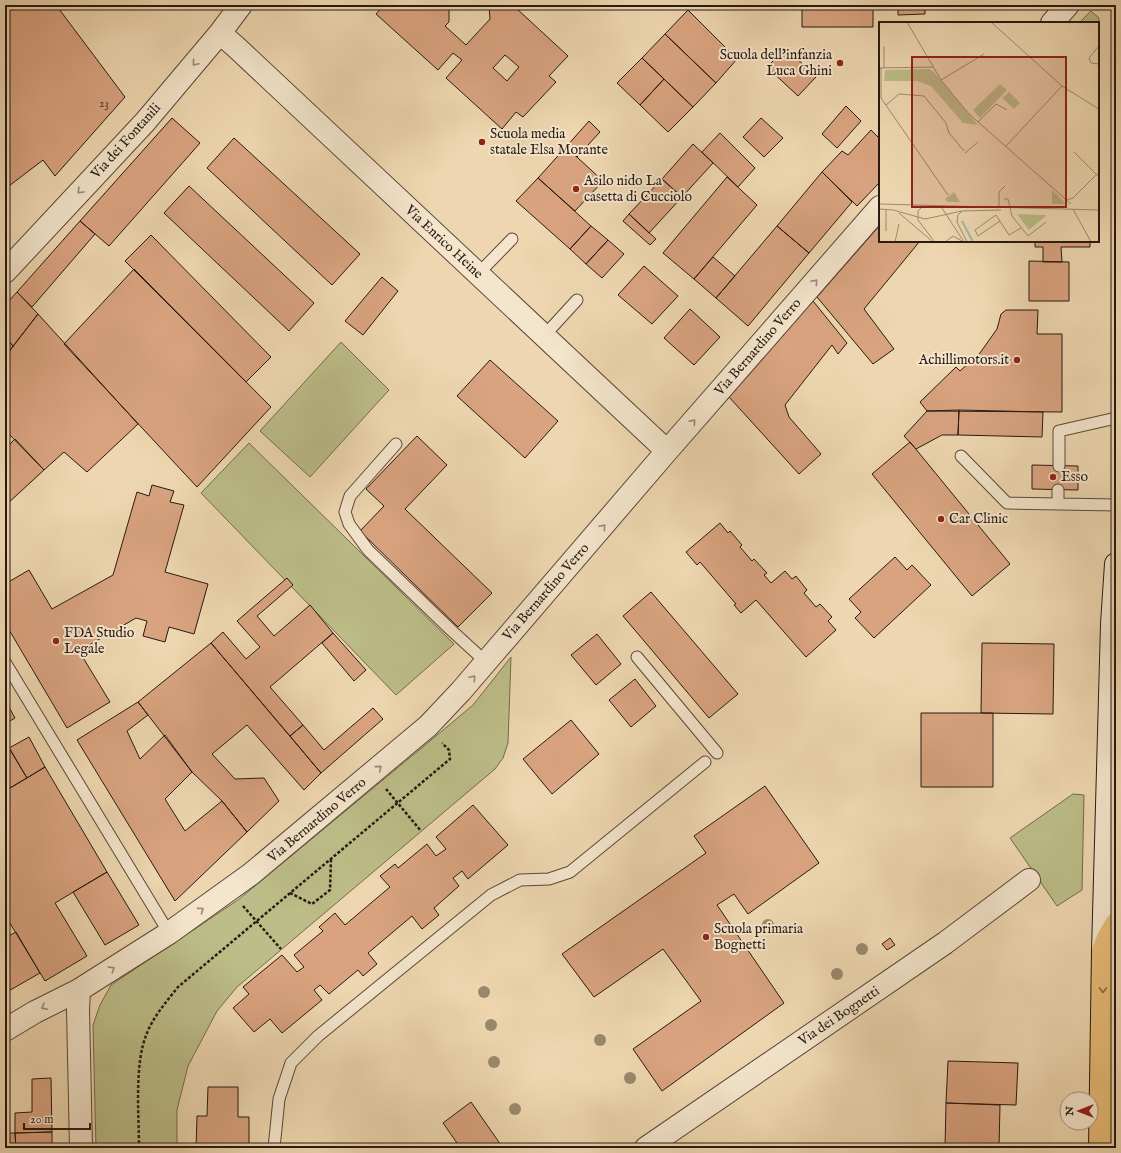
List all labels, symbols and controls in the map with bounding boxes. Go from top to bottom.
inset map [879,22,1099,242]
place label: Scuola dell'infanzia Luca Ghini [720,46,833,80]
one-way arrow [192,58,199,66]
marker: Scuola dell'infanzia Luca Ghini [835,58,845,68]
house number: 23 [99,96,109,111]
street label: Via dei Fontanili [87,99,165,183]
place label: Scuola media statale Elsa Morante [490,125,608,159]
marker: Scuola media statale Elsa Morante [477,137,487,147]
place label: Asilo nido La casetta di Cucciolo [583,172,693,206]
marker: Asilo nido La casetta di Cucciolo [571,184,581,194]
one-way arrow [77,186,85,194]
street label: Via Enrico Heine [400,200,487,283]
one-way arrow [810,279,817,286]
street label: Via Bernardino Verro [710,294,806,400]
place label: Achillimotors.it [918,351,1009,369]
marker: Achillimotors.it [1012,355,1022,365]
one-way arrow [688,419,695,427]
place label: Esso [1061,468,1089,486]
marker: Esso [1048,472,1058,482]
place label: Car Clinic [949,510,1008,528]
marker: Car Clinic [936,514,946,524]
one-way arrow [599,524,606,531]
street label: Via Bernardino Verro [498,539,594,645]
place label: FDA Studio Legale [64,624,135,658]
marker: FDA Studio Legale [51,636,61,646]
one-way arrow [468,675,475,682]
one-way arrow [374,765,381,772]
street label: Via Bernardino Verro [263,773,370,867]
one-way arrow [197,907,204,915]
place label: Scuola primaria Bognetti [714,920,804,954]
marker: Scuola primaria Bognetti [701,932,711,942]
one-way arrow [108,966,115,974]
street label: Via dei Bognetti [794,982,883,1050]
one-way arrow [1099,987,1107,993]
one-way arrow [41,1002,48,1010]
north arrow [1059,1091,1099,1131]
scale bar [24,1105,90,1131]
text: N [1063,1106,1077,1117]
text: 20 m [30,1112,53,1127]

